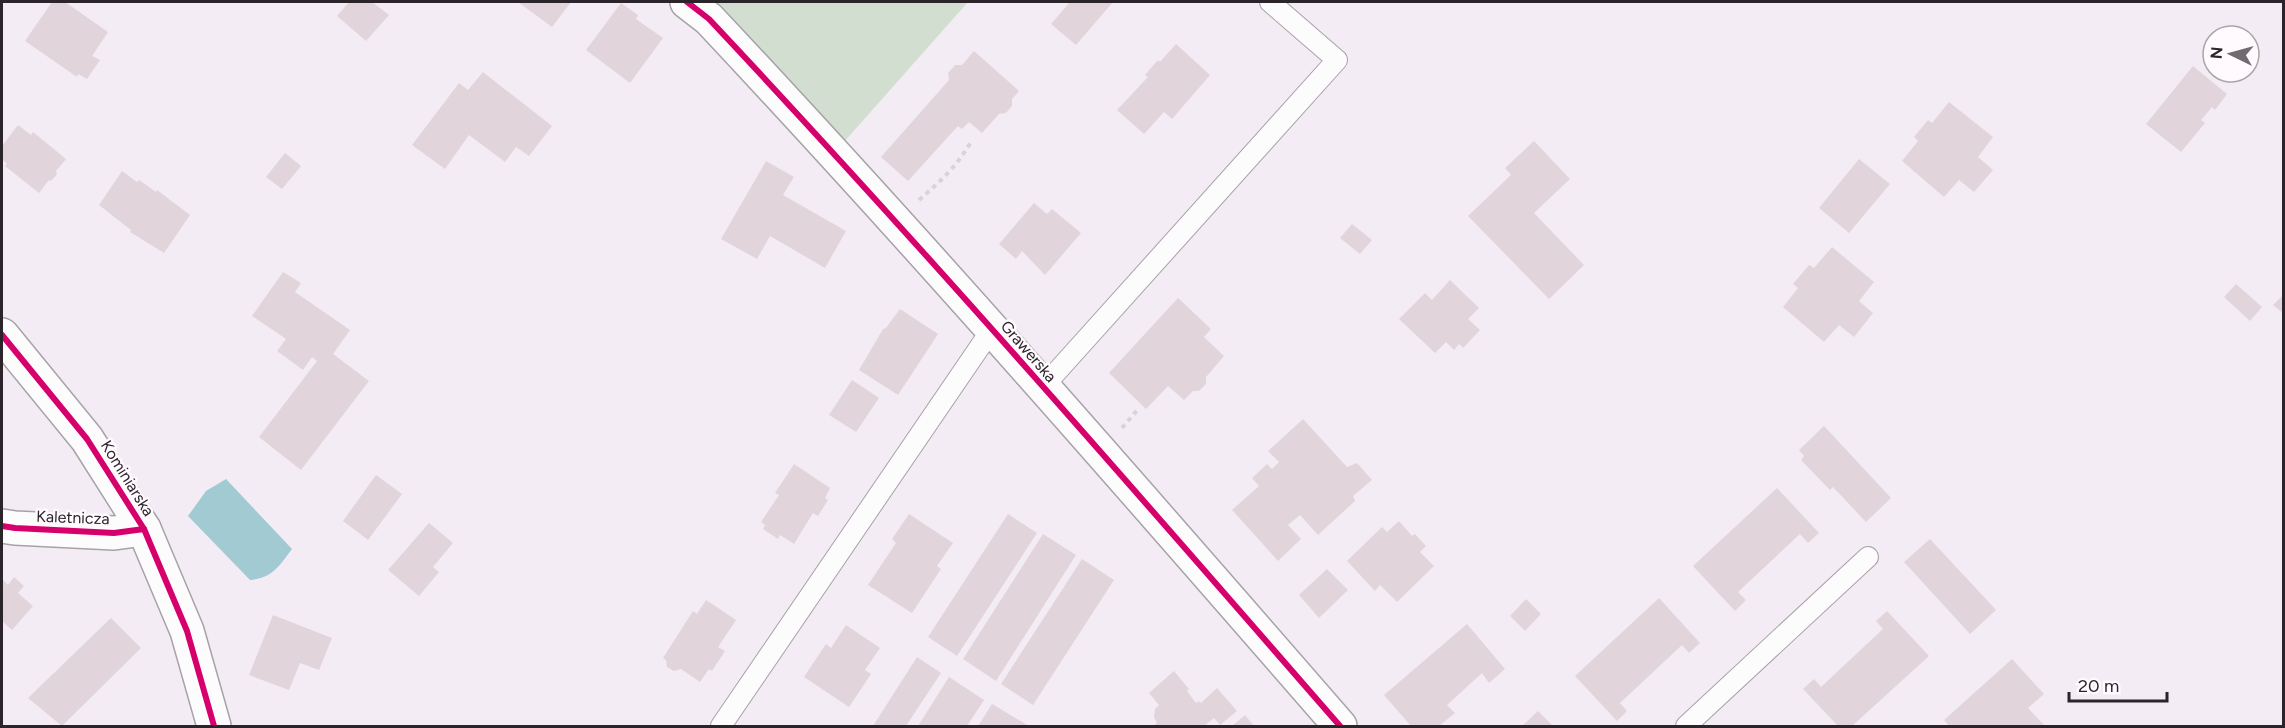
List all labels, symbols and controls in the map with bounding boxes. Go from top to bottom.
north arrow [2201,24,2261,84]
text: N [2207,46,2227,60]
street label: Grawerska [997,317,1060,386]
street label: Kominiarska [97,437,158,520]
street label: Kaletnicza [36,507,110,528]
scale bar [2069,665,2166,703]
text: 20 m [2078,675,2119,697]

